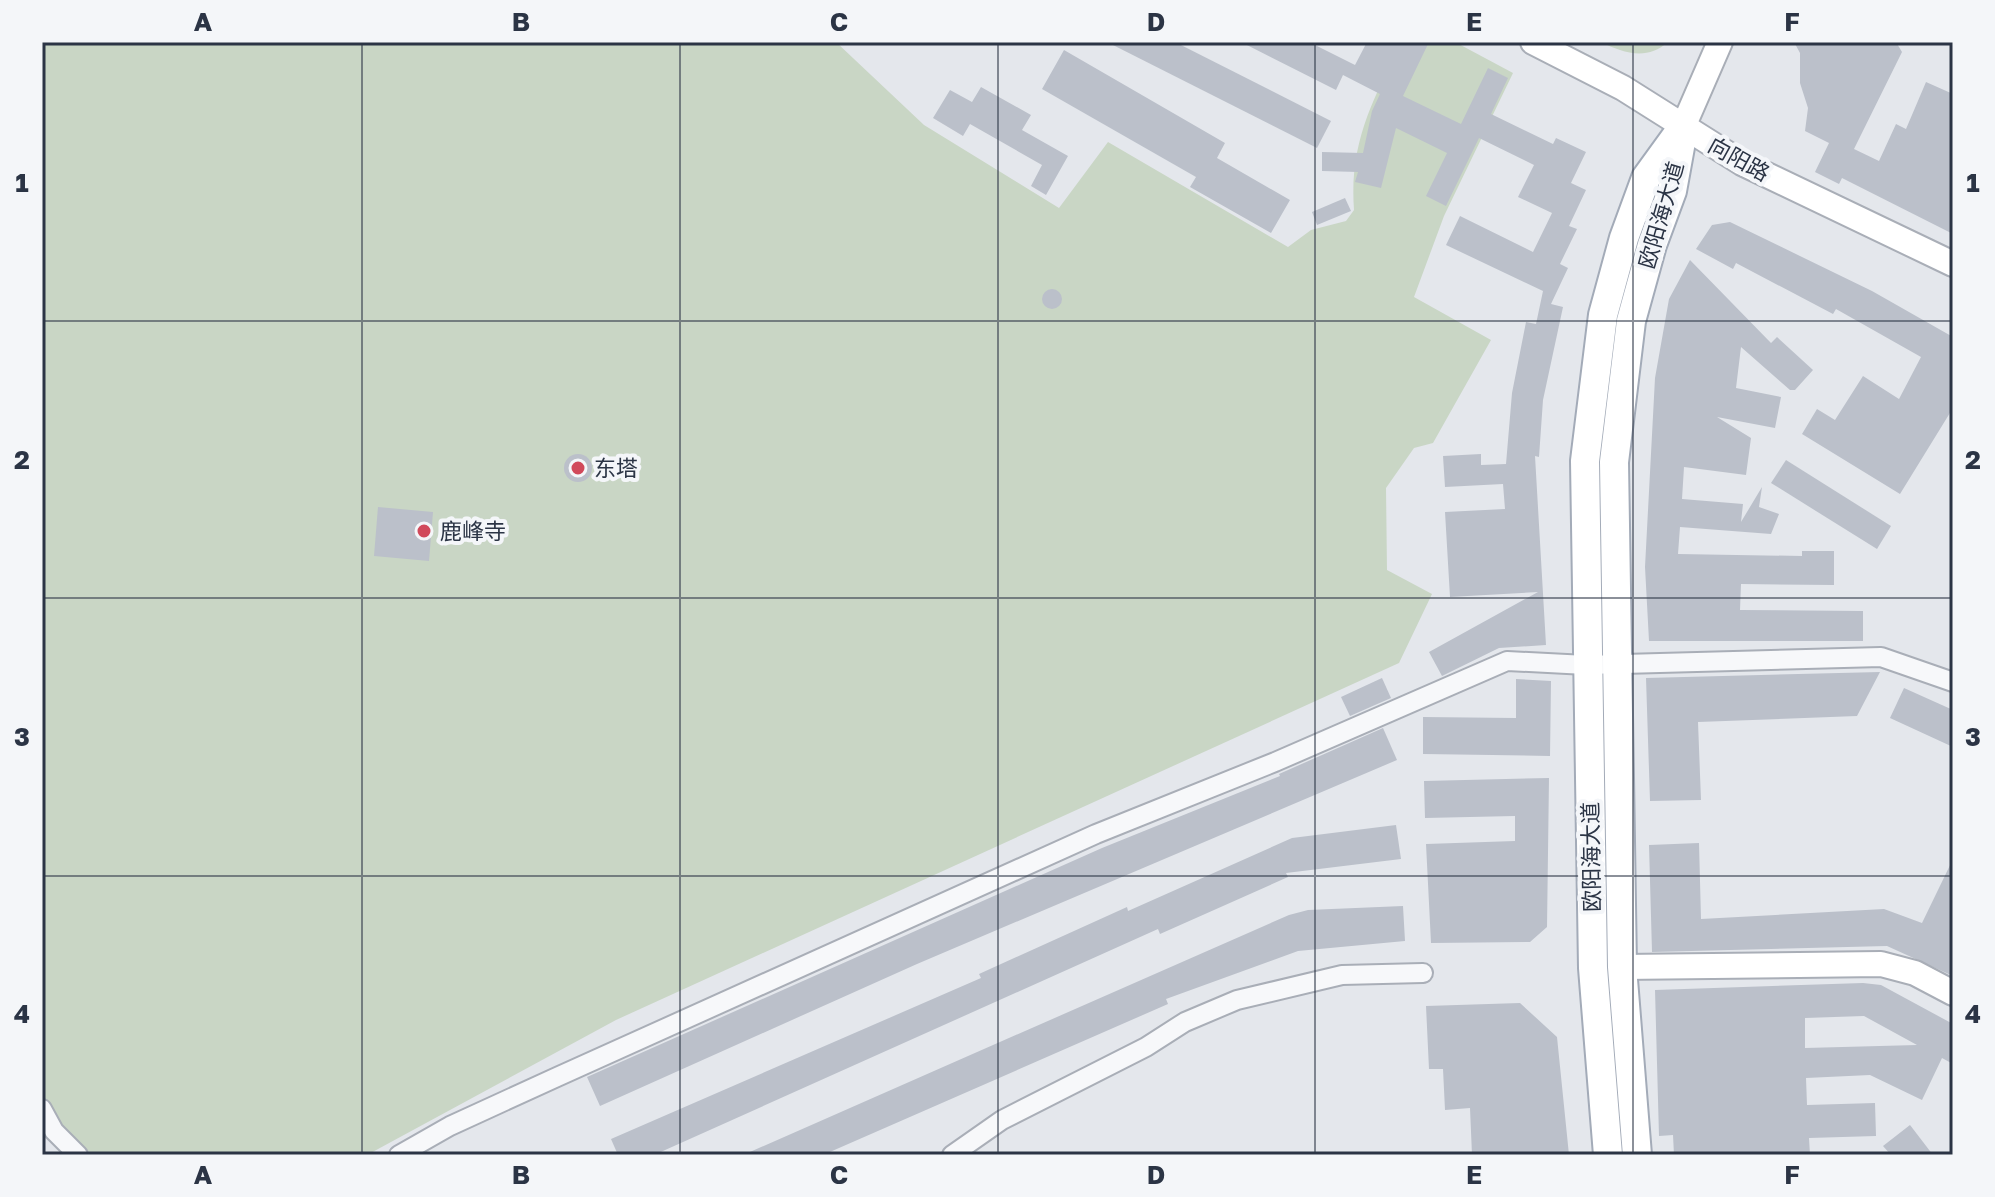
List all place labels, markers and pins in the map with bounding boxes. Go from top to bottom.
place label: 东塔 [594,454,638,481]
marker: 东塔 [569,459,587,477]
place label: 鹿峰寺 [440,517,506,544]
marker: 鹿峰寺 [415,522,433,540]

